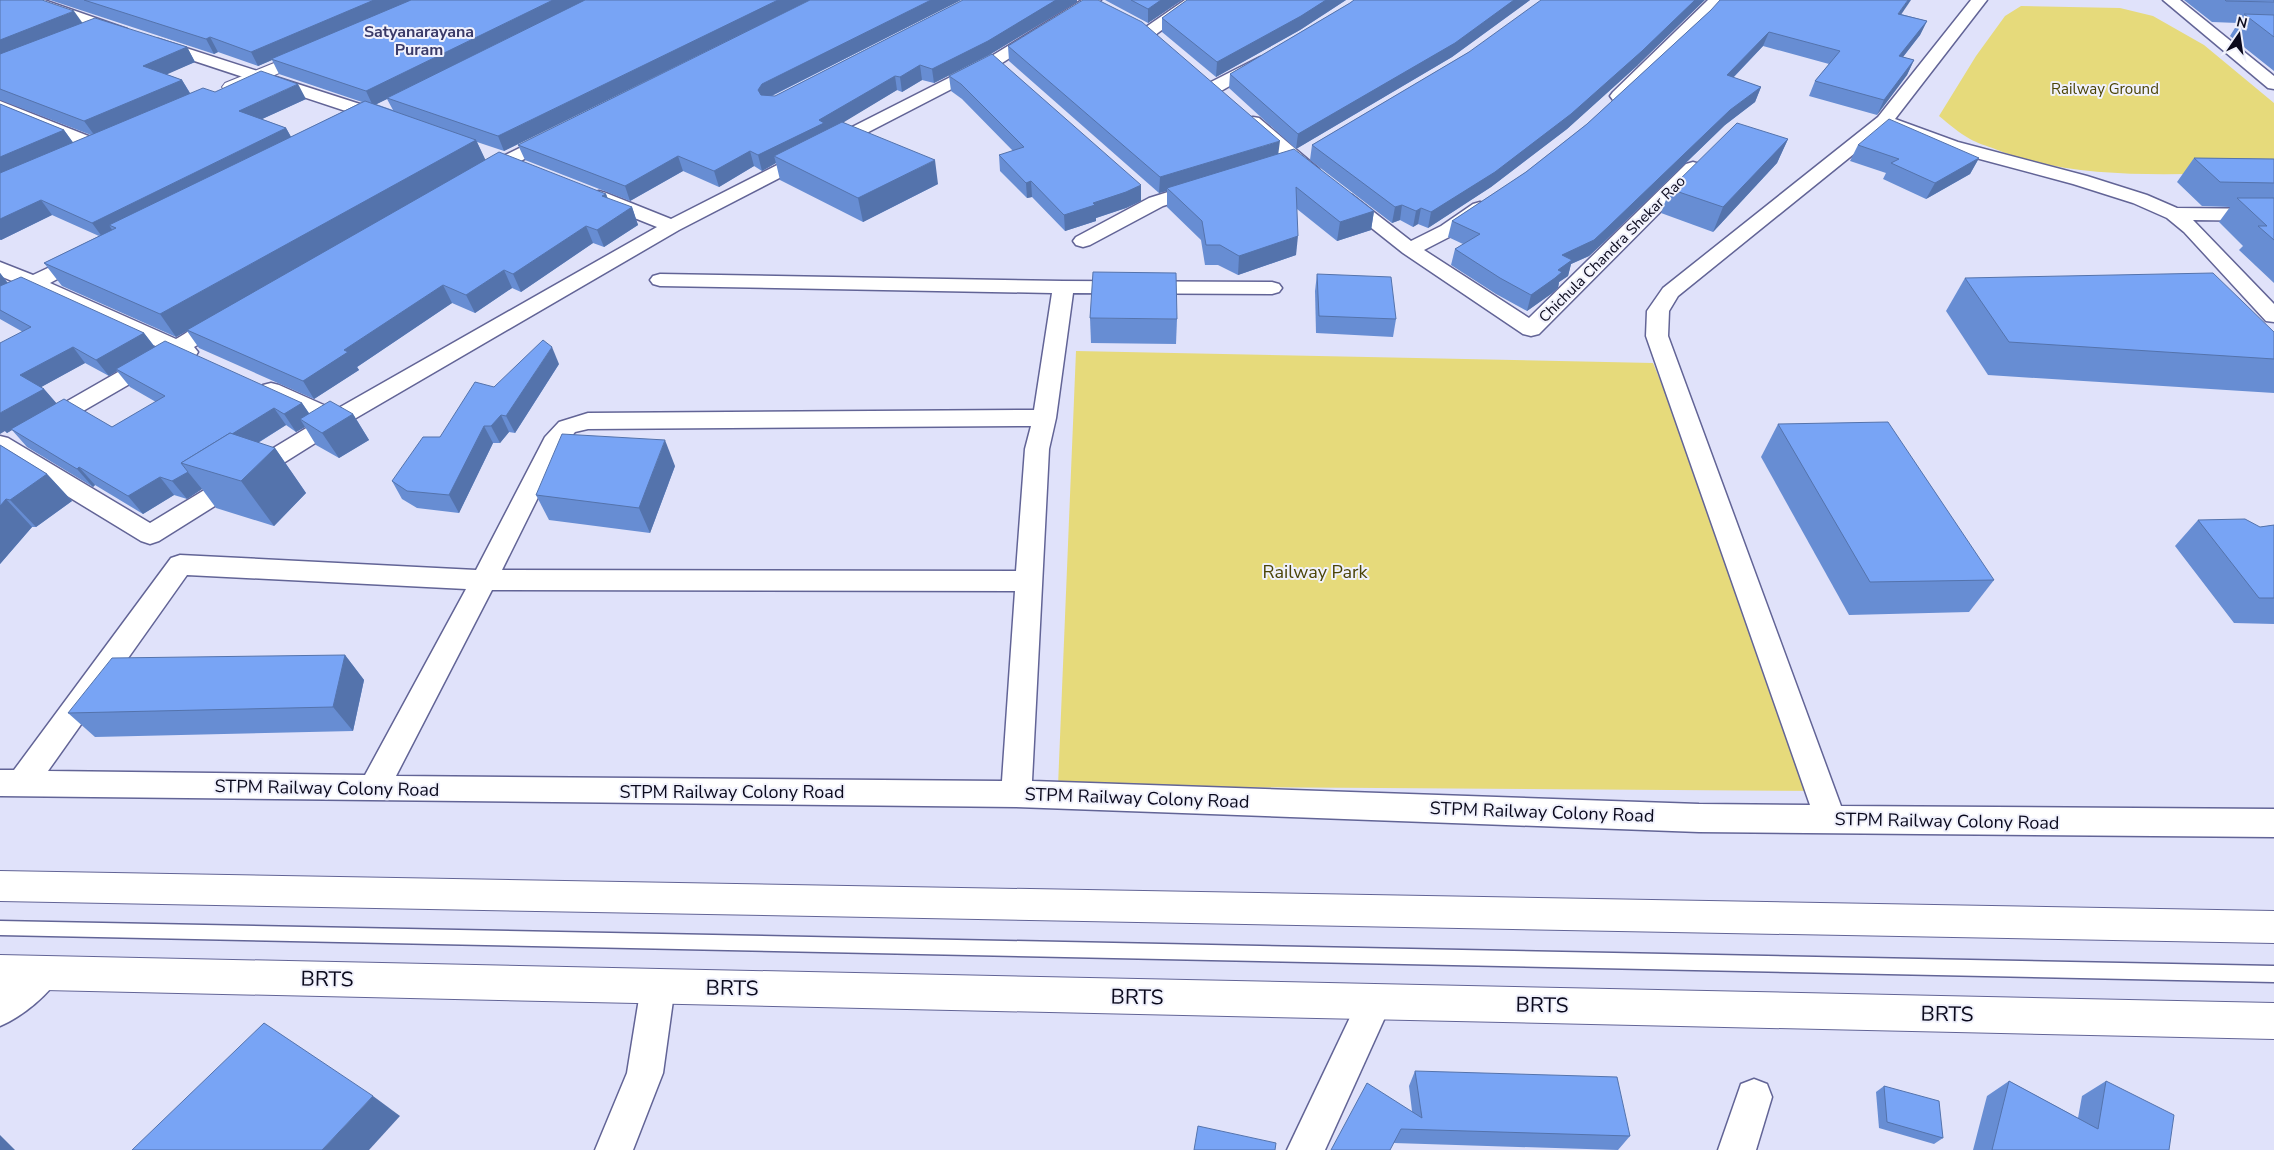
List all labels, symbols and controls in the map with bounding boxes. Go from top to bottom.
north arrow [2214,10,2264,60]
text: N [2235,12,2249,33]
district label: Satyanarayana Puram [364,21,474,61]
park label: Railway Ground [2051,79,2159,99]
street label: Chichula Chandra Shekar Rao [1534,171,1690,327]
park label: Railway Park [1262,560,1369,584]
street label: STPM Railway Colony Road [214,774,440,802]
street label: STPM Railway Colony Road [620,780,844,804]
street label: STPM Railway Colony Road [1024,782,1250,814]
street label: STPM Railway Colony Road [1429,796,1655,828]
street label: STPM Railway Colony Road [1834,807,2060,835]
street label: BRTS [300,965,354,993]
street label: BRTS [705,974,759,1002]
street label: BRTS [1110,983,1164,1011]
street label: BRTS [1515,991,1569,1019]
street label: BRTS [1920,1000,1974,1028]

